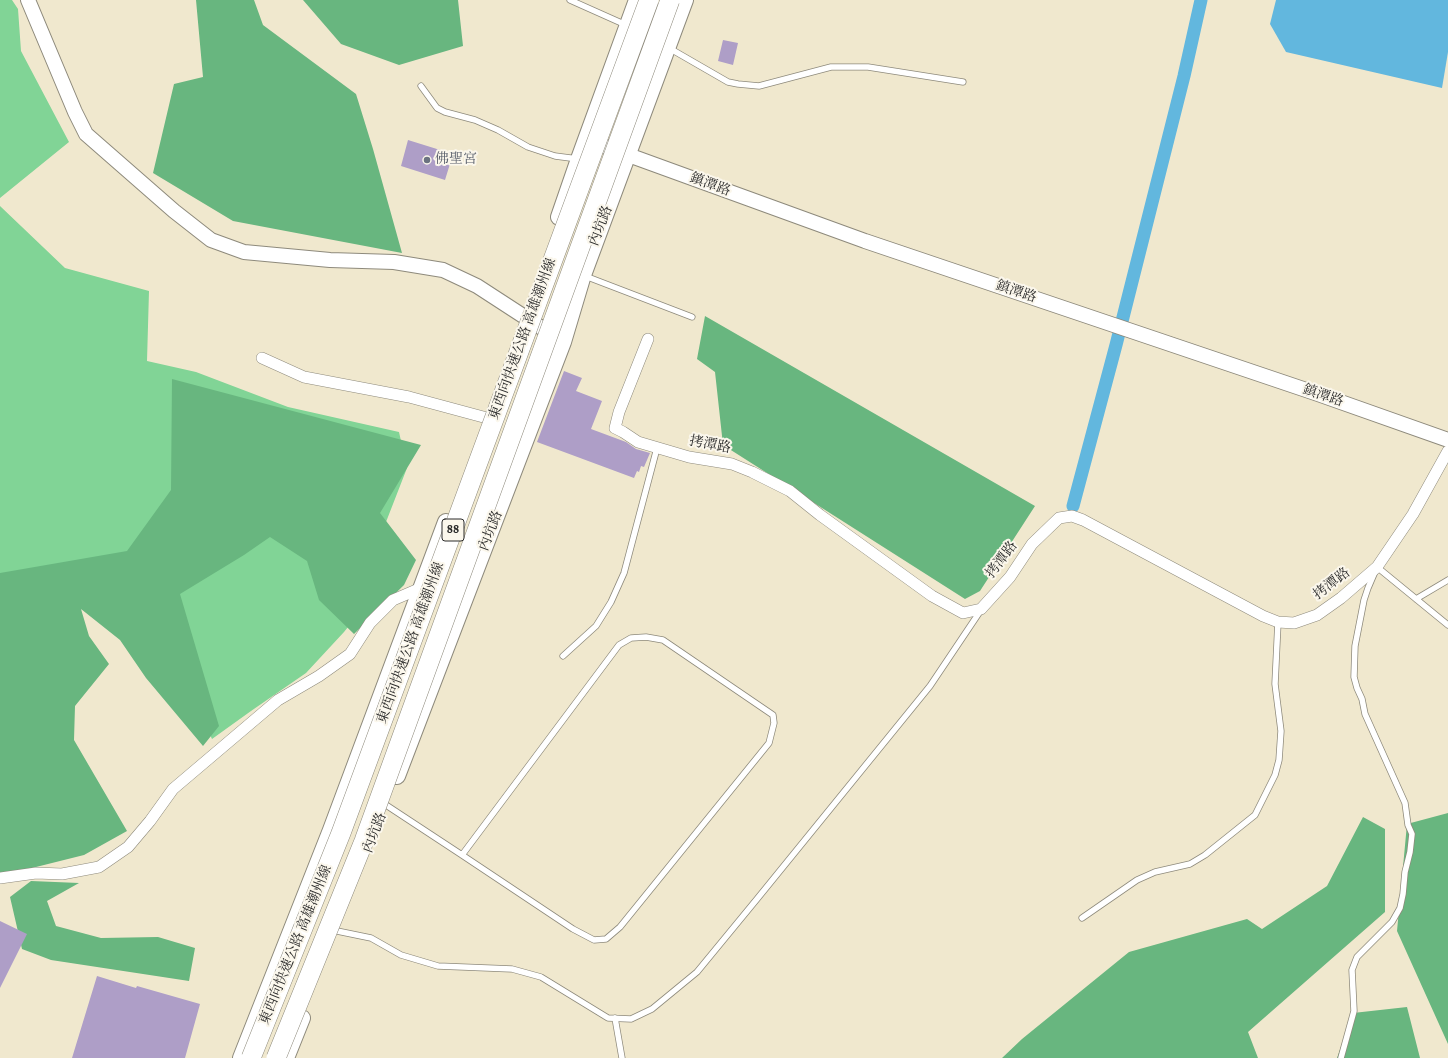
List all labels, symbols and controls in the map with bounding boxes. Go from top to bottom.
place label: 佛聖宮 [435,152,477,168]
marker: 佛聖宮 [422,155,432,165]
street label: 鎮潭路 [687,170,733,200]
street label: 內坑路 [586,203,616,249]
street label: 東西向快速公路 高雄潮州線 [486,256,560,422]
street label: 鎮潭路 [993,277,1039,307]
street label: 鎮潭路 [1300,381,1346,411]
street label: 拷潭路 [688,433,732,457]
street label: 內坑路 [476,508,506,554]
road number: 88 [442,519,464,541]
street label: 拷潭路 [983,538,1021,582]
street label: 東西向快速公路 高雄潮州線 [374,560,448,726]
street label: 拷潭路 [1310,564,1354,604]
street label: 內坑路 [360,810,390,856]
street label: 東西向快速公路 高雄潮州線 [256,863,336,1027]

